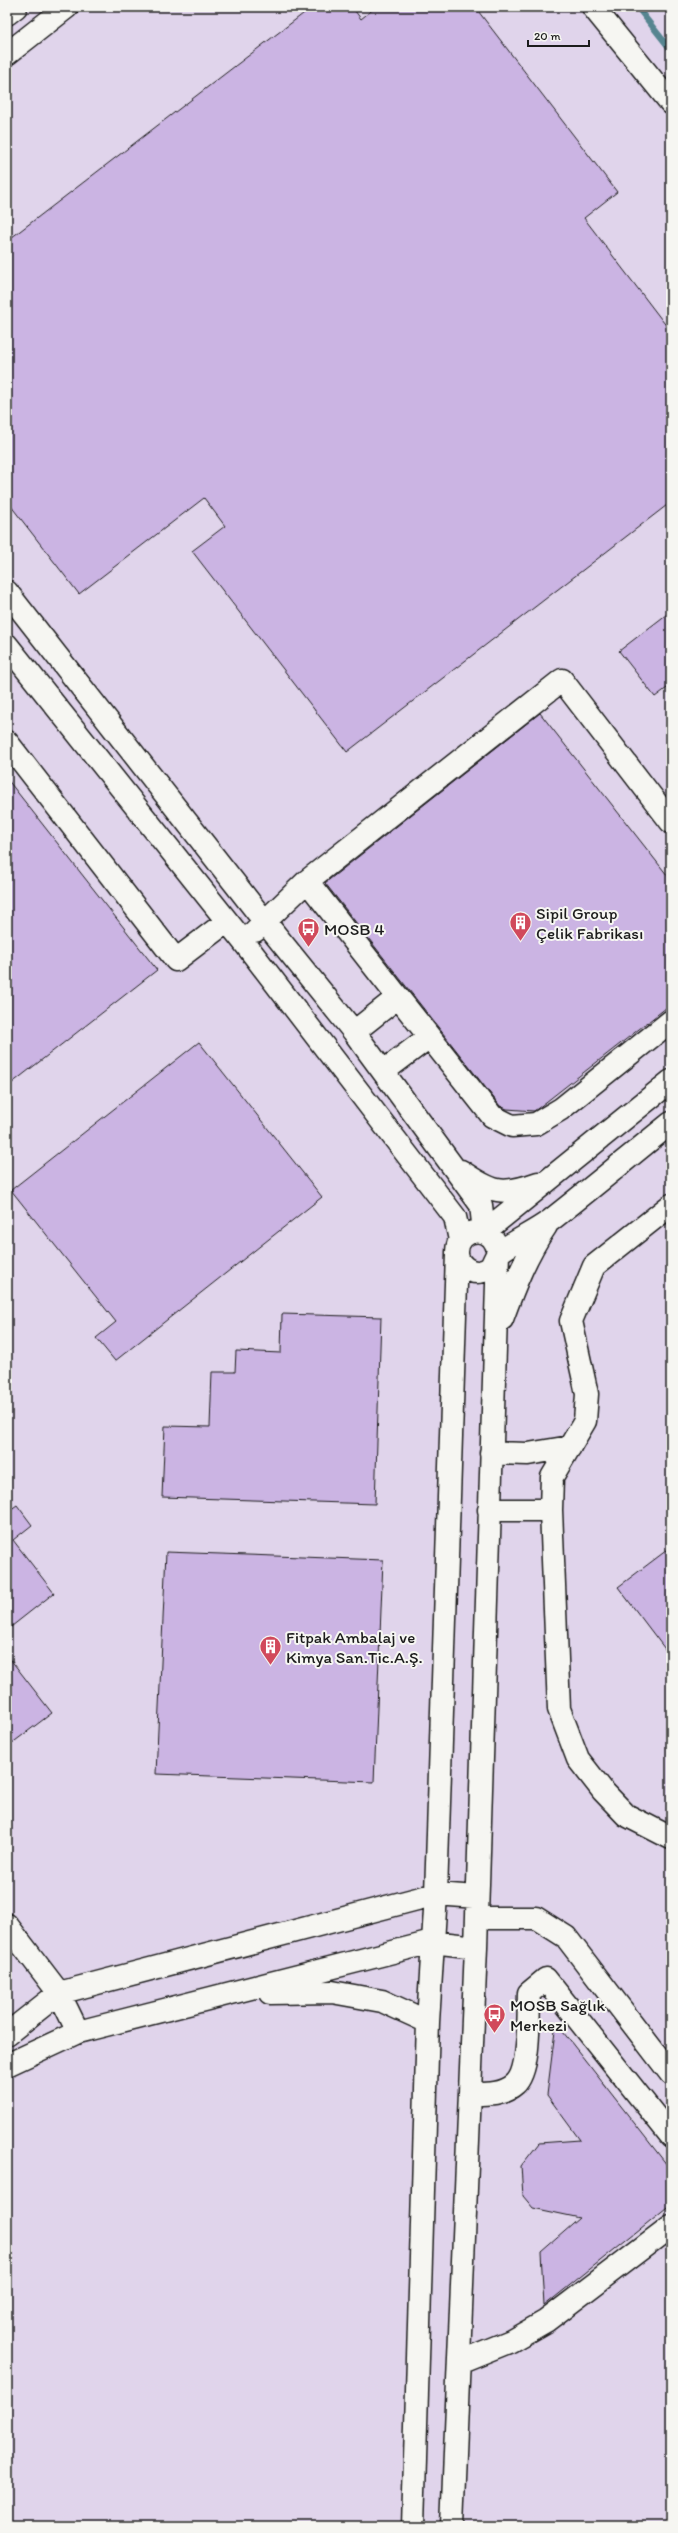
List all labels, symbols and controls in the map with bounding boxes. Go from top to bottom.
scale bar [528,22,589,48]
text: 20 m [534,29,561,43]
place label: Sipil Group Çelik Fabrikası [536,903,643,943]
building icon: Sipil Group Çelik Fabrikası [508,910,534,943]
bus stop icon: MOSB 4 [296,916,322,949]
place label: MOSB 4 [324,919,384,939]
place label: Fitpak Ambalaj ve Kimya San.Tic.A.Ş. [286,1627,423,1667]
building icon: Fitpak Ambalaj ve Kimya San.Tic.A.Ş. [257,1634,283,1667]
place label: MOSB Sağlık Merkezi [510,1995,605,2035]
bus stop icon: MOSB Sağlık Merkezi [481,2002,507,2035]

